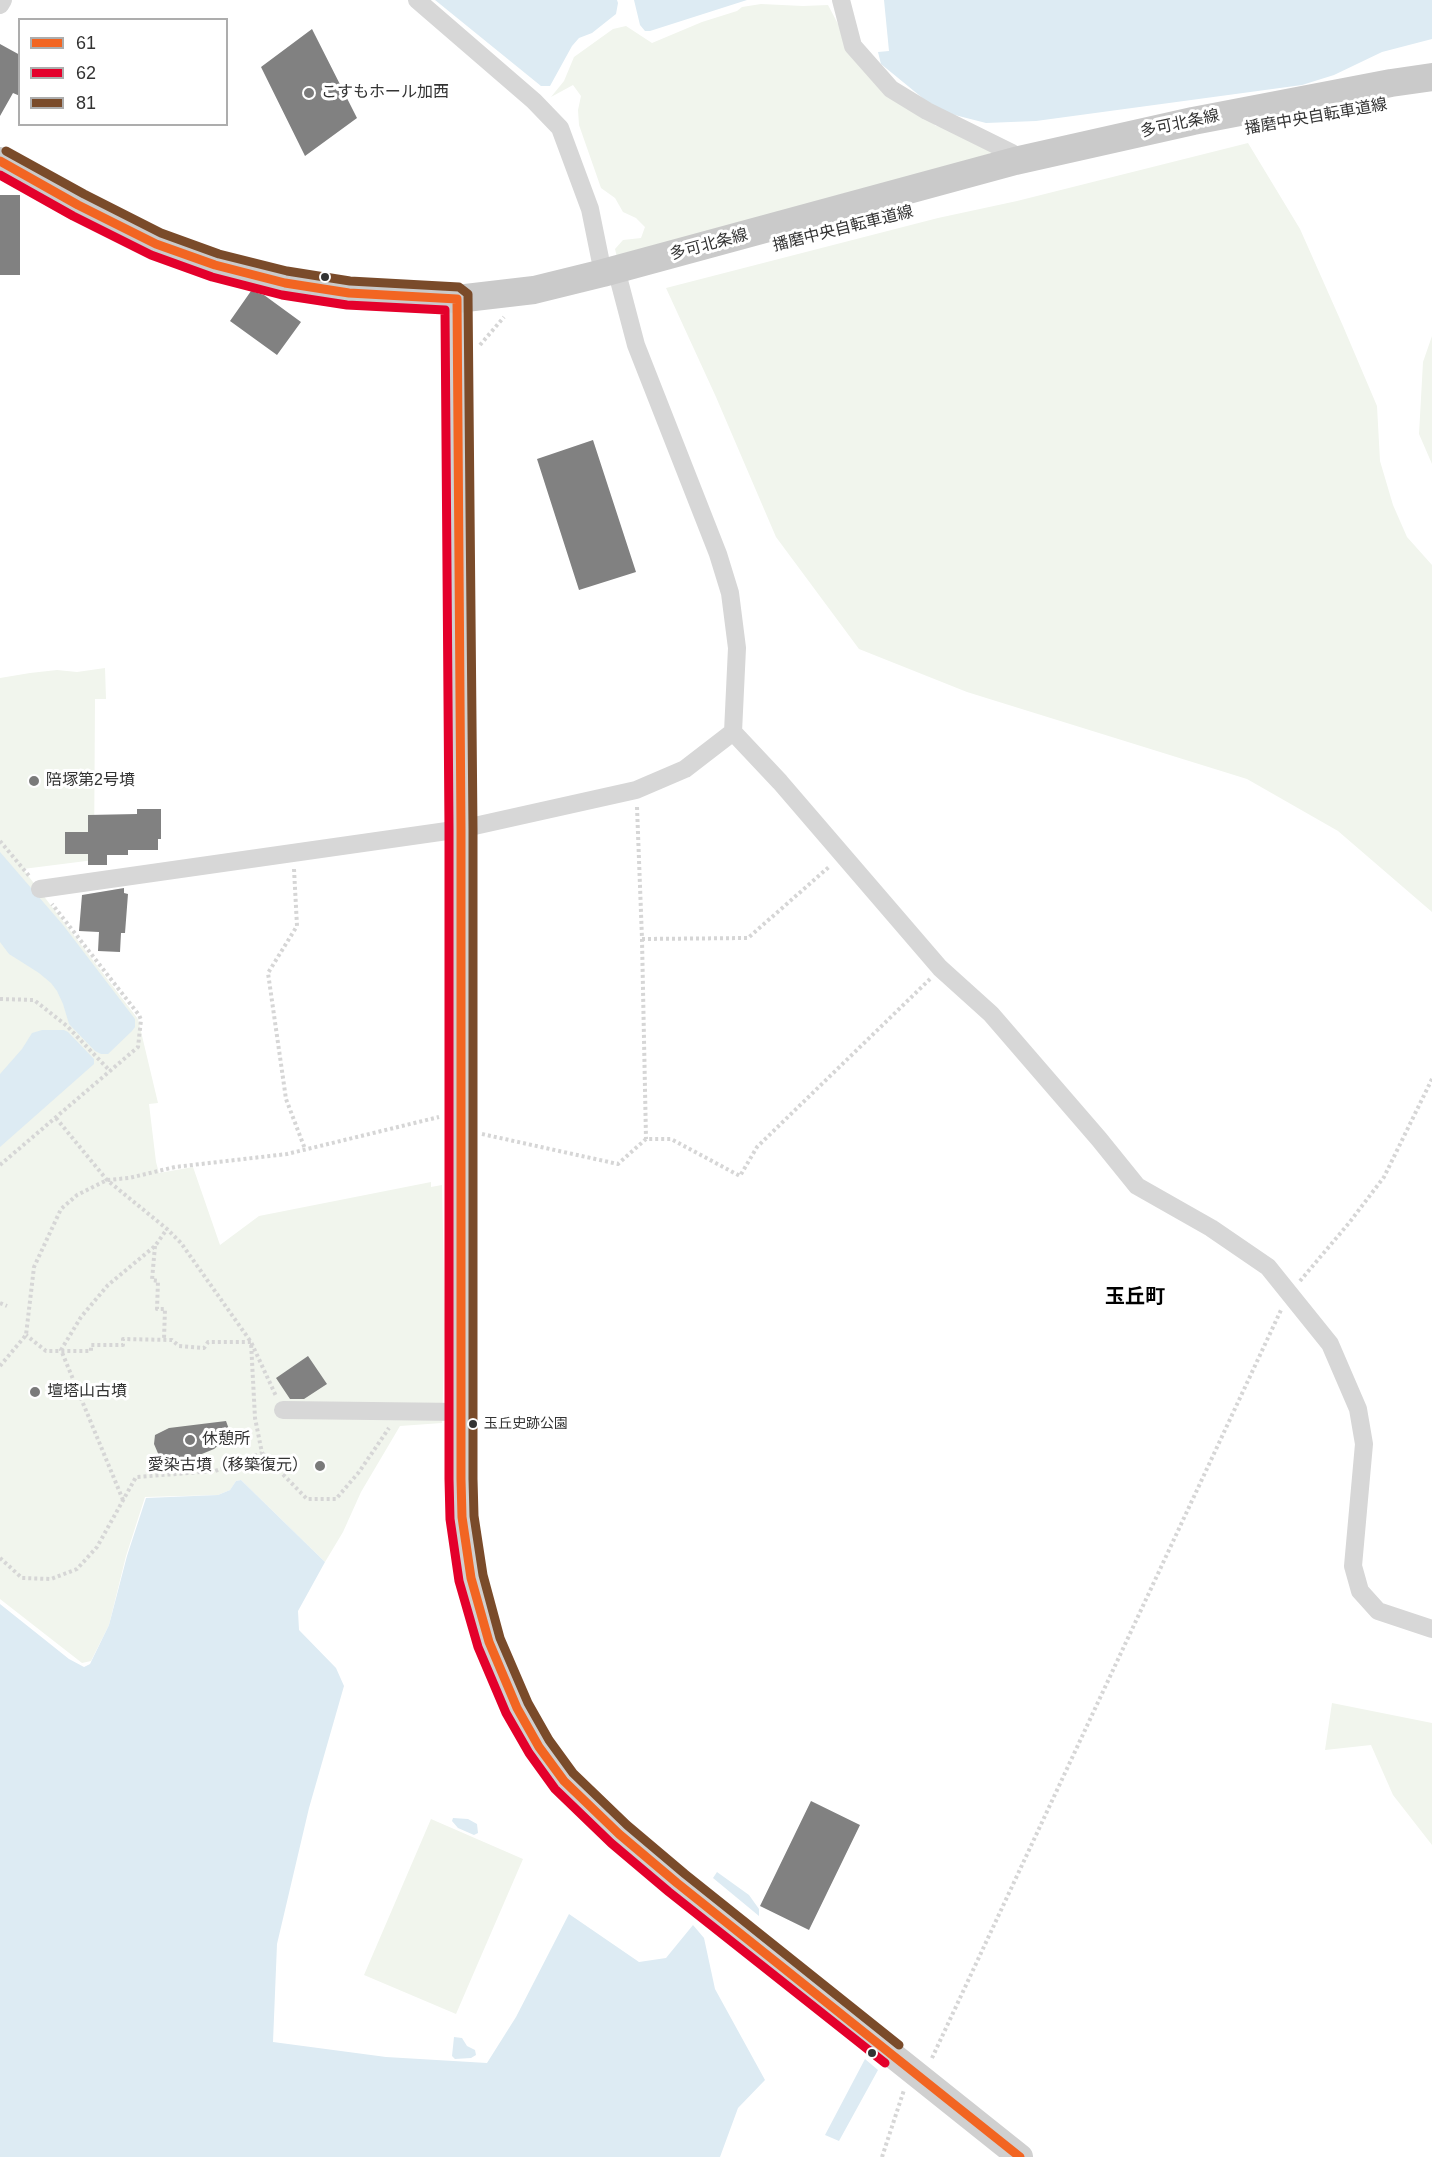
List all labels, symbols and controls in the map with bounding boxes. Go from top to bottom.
legend [18,18,228,126]
text: 61 [76,33,96,53]
text: 62 [76,63,96,83]
place label: こすもホール加西 [321,83,449,103]
marker: こすもホール加西 [302,86,316,100]
text: 81 [76,93,96,113]
street label: 播磨中央自転車道線 [1243,95,1389,139]
street label: 多可北条線 [1139,106,1221,142]
street label: 播磨中央自転車道線 [771,202,915,256]
street label: 多可北条線 [668,225,750,265]
unlabelled marker [319,271,331,283]
place label: 陪塚第2号墳 [46,771,135,791]
marker: 陪塚第2号墳 [27,774,41,788]
district label: 玉丘町 [1105,1285,1165,1309]
place label: 壇塔山古墳 [47,1382,127,1402]
marker: 壇塔山古墳 [28,1385,42,1399]
place label: 玉丘史跡公園 [484,1416,568,1432]
marker: 玉丘史跡公園 [467,1418,479,1430]
place label: 休憩所 [202,1430,250,1450]
marker: 休憩所 [183,1433,197,1447]
place label: 愛染古墳（移築復元） [148,1456,308,1476]
marker: 愛染古墳（移築復元） [313,1459,327,1473]
unlabelled marker [866,2047,878,2059]

